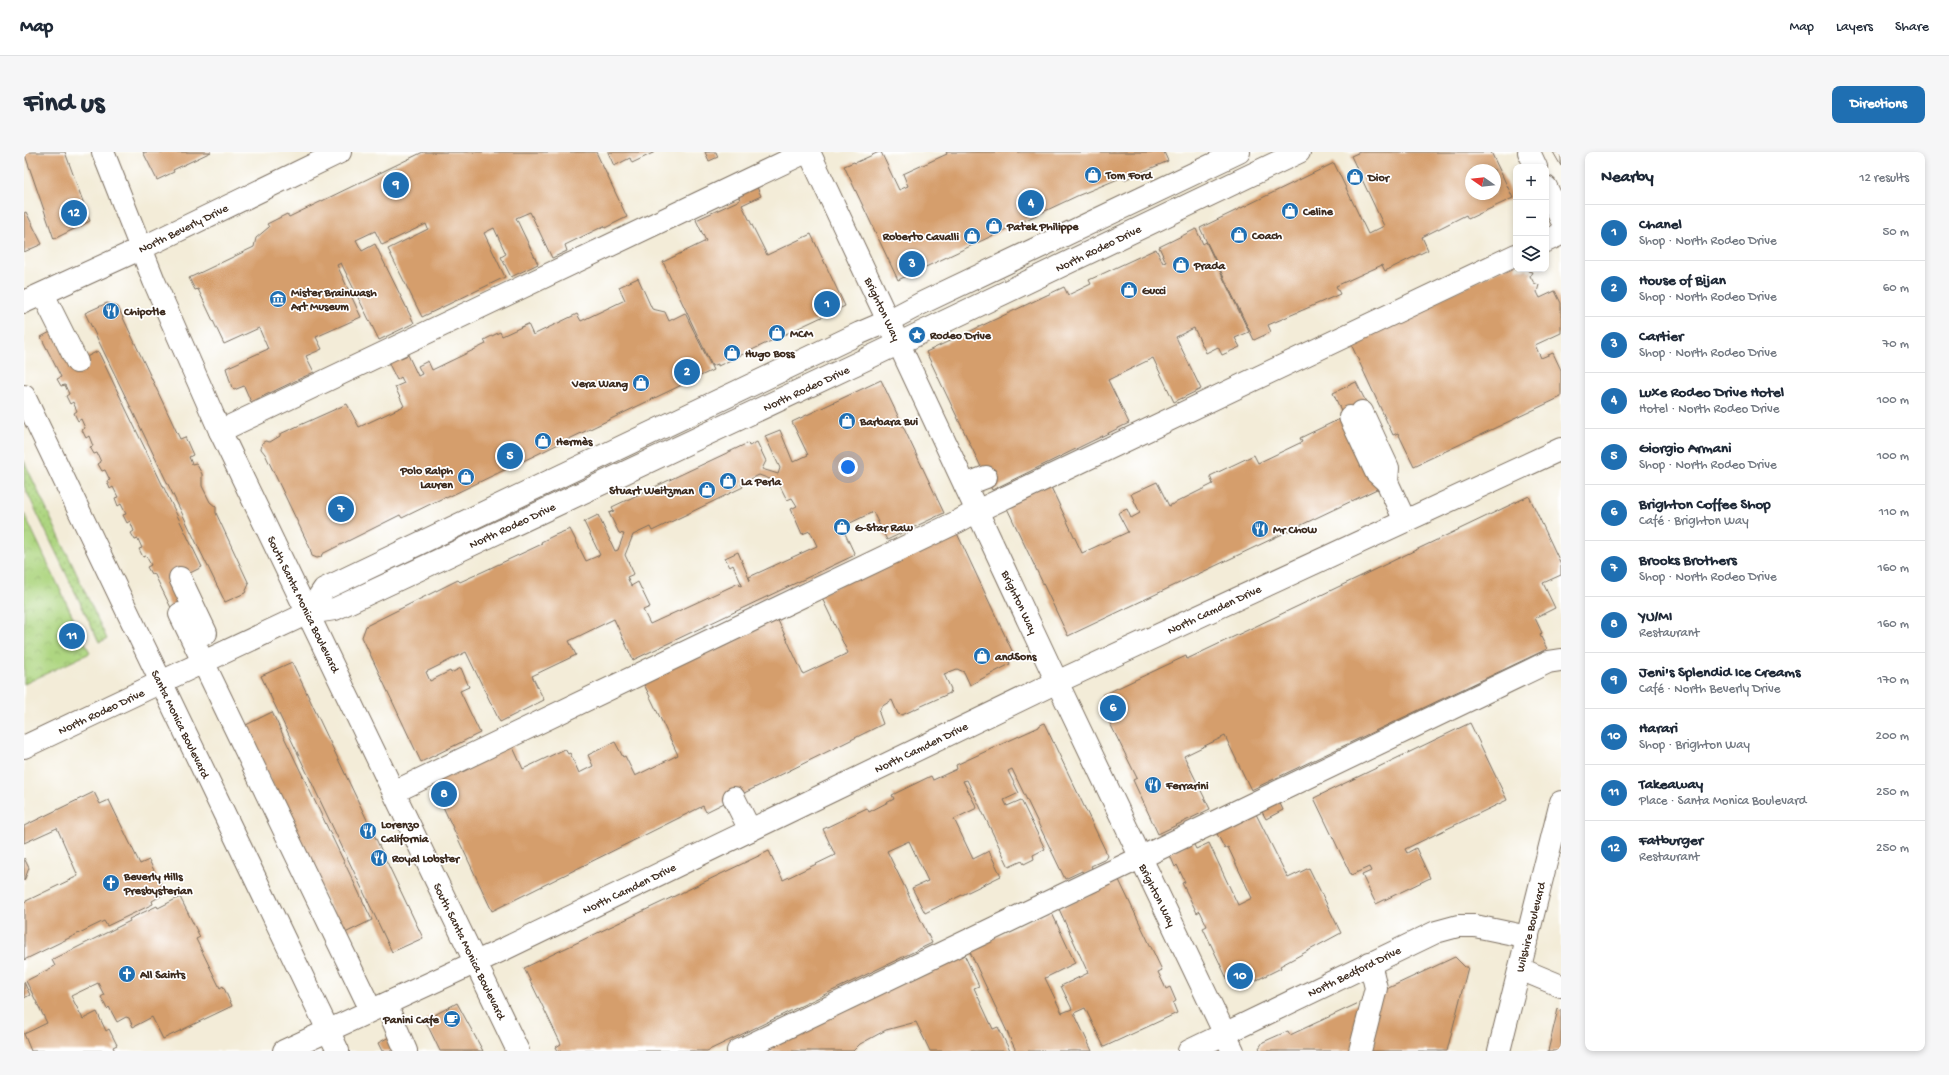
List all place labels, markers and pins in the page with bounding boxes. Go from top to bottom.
shop icon: Tom Ford [1083,165,1103,185]
shop icon: Dior [1345,167,1365,187]
pin: 9 [383,170,409,200]
place label: Tom Ford [1105,170,1154,184]
place label: Dior [1367,172,1391,186]
pin: 4 [1018,188,1044,218]
pin: 12 [61,198,87,228]
shop icon: Celine [1280,201,1300,221]
place label: Celine [1302,206,1334,220]
shop icon: Patek Philippe [984,216,1004,236]
place label: Patek Philippe [1006,221,1079,235]
shop icon: Coach [1229,225,1249,245]
shop icon: Roberto Cavalli [962,226,982,246]
place label: Coach [1251,230,1282,244]
place label: Roberto Cavalli [882,231,959,245]
pin: 3 [899,249,925,279]
shop icon: Prada [1171,255,1191,275]
place label: Prada [1193,260,1227,274]
shop icon: Gucci [1119,280,1139,300]
place label: Gucci [1142,285,1166,299]
place label: Mister Brainwash Art Museum [290,287,377,315]
museum icon: Mister Brainwash Art Museum [268,289,288,309]
pin: 1 [814,289,840,319]
restaurant icon: Chipotle [101,301,121,321]
place label: Chipotle [123,306,166,320]
shop icon: MCM [767,323,787,343]
place icon: Rodeo Drive [907,325,927,345]
place label: MCM [790,328,814,342]
place label: Rodeo Drive [929,330,992,344]
shop icon: Hugo Boss [722,343,742,363]
place label: Hugo Boss [745,348,795,362]
pin: 2 [674,357,700,387]
shop icon: Vera Wang [631,373,651,393]
place label: Vera Wang [571,378,628,392]
shop icon: Barbara Bui [837,411,857,431]
place label: Barbara Bui [859,416,919,430]
shop icon: Hermès [533,431,553,451]
place label: Hermès [556,436,593,450]
pin: 5 [497,441,523,471]
place label: Polo Ralph Lauren [399,465,454,493]
shop icon: Polo Ralph Lauren [456,467,476,487]
shop icon: La Perla [718,471,738,491]
place label: La Perla [741,476,783,490]
shop icon: Stuart Weitzman [697,480,717,500]
place label: Stuart Weitzman [609,485,694,499]
pin: 7 [328,494,354,524]
shop icon: G-Star Raw [832,517,852,537]
restaurant icon: Mr Chow [1250,519,1270,539]
place label: G-Star Raw [855,522,914,536]
place label: Mr Chow [1273,524,1318,538]
pin: 11 [59,621,85,651]
shop icon: andSons [972,646,992,666]
place label: andSons [994,651,1037,665]
pin: 6 [1100,693,1126,723]
restaurant icon: Ferrarini [1143,775,1163,795]
pin: 8 [431,779,457,809]
place label: Ferrarini [1165,780,1209,794]
place label: Lorenzo California [380,819,430,847]
restaurant icon: Lorenzo California [358,821,378,841]
restaurant icon: Royal Lobster [369,848,389,868]
place label: Royal Lobster [391,853,461,867]
place label: Beverly Hills Presbysterian [123,871,193,899]
church icon: Beverly Hills Presbysterian [101,873,121,893]
pin: 10 [1227,961,1253,991]
church icon: All Saints [117,964,137,984]
place label: All Saints [139,969,186,983]
cafe icon: Panini Cafe [442,1009,462,1029]
place label: Panini Cafe [382,1014,440,1028]

